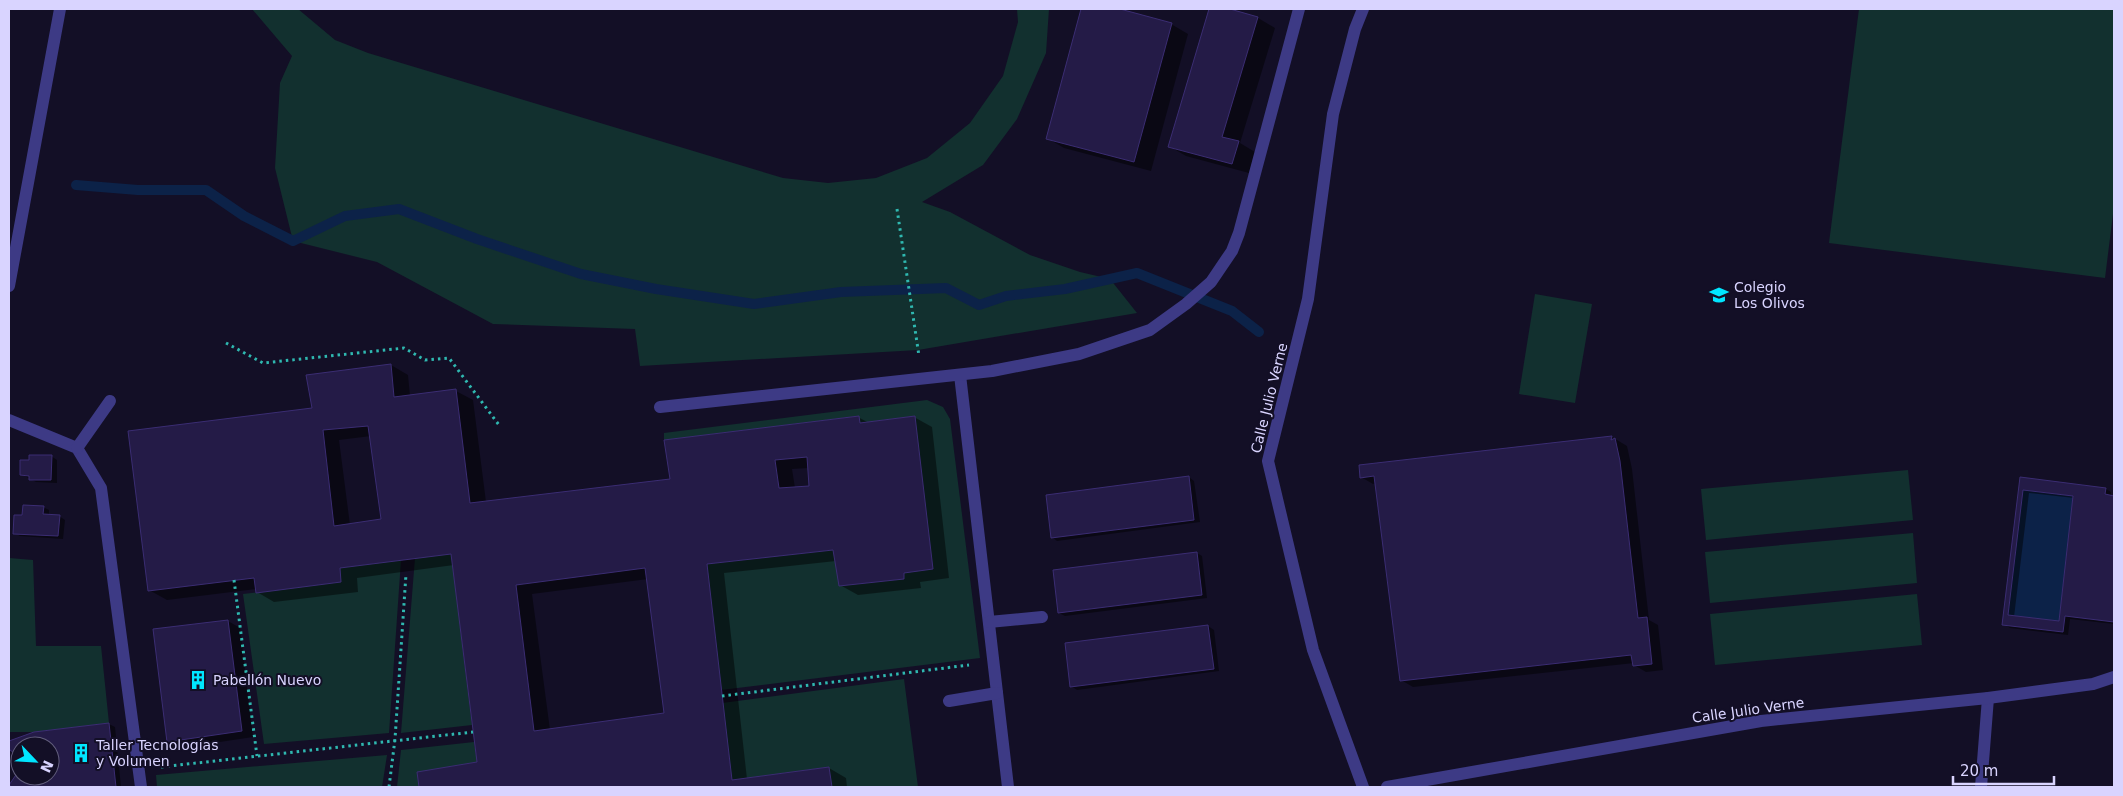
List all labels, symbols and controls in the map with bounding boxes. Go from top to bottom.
place label: Colegio Los Olivos [1734,279,1805,311]
school or university icon: Colegio Los Olivos [1708,284,1730,306]
street label: Calle Julio Verne [1248,341,1290,455]
building icon: Pabellón Nuevo [187,669,209,691]
place label: Pabellón Nuevo [213,672,321,688]
street label: Calle Julio Verne [1691,694,1805,726]
north arrow [10,736,60,786]
place label: Taller Tecnologías y Volumen [95,737,218,769]
building icon: Taller Tecnologías y Volumen [70,742,92,764]
scale bar [1953,754,2054,786]
text: N [37,758,57,775]
text: 20 m [1960,762,1998,780]

